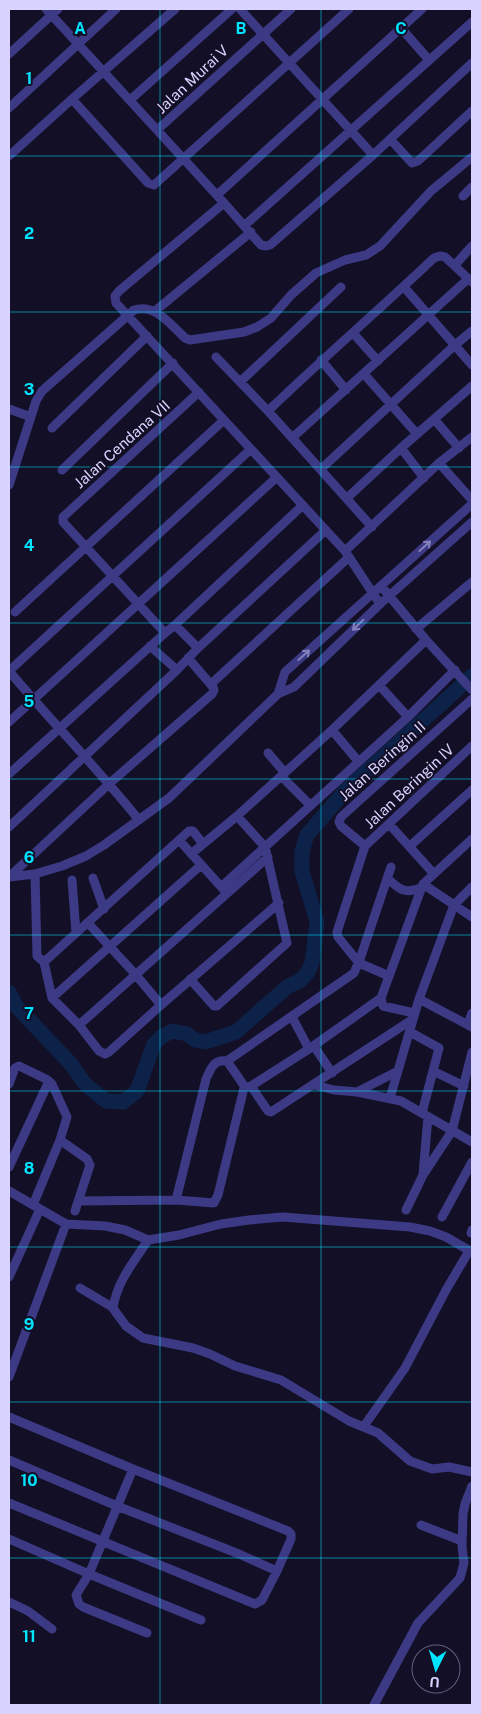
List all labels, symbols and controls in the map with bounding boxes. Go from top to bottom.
text: A [74,19,86,38]
text: B [236,19,247,38]
text: C [395,19,407,38]
street label: Jalan Murai V [152,41,232,117]
text: 1 [26,69,32,88]
text: 2 [24,224,34,243]
text: 3 [24,380,34,399]
street label: Jalan Cendana VII [71,397,173,491]
text: 4 [24,536,35,555]
one-way arrow [418,541,431,552]
one-way arrow [352,619,364,632]
one-way arrow [297,649,310,661]
text: 5 [24,692,35,711]
street label: Jalan Beringin II [335,718,429,804]
street label: Jalan Beringin IV [361,740,457,832]
text: 6 [24,848,34,867]
text: 7 [24,1004,34,1023]
text: 8 [24,1159,35,1178]
text: 9 [24,1315,34,1334]
text: 10 [20,1471,38,1490]
text: 11 [22,1627,36,1646]
north arrow [411,1644,461,1694]
text: U [429,1674,441,1690]

